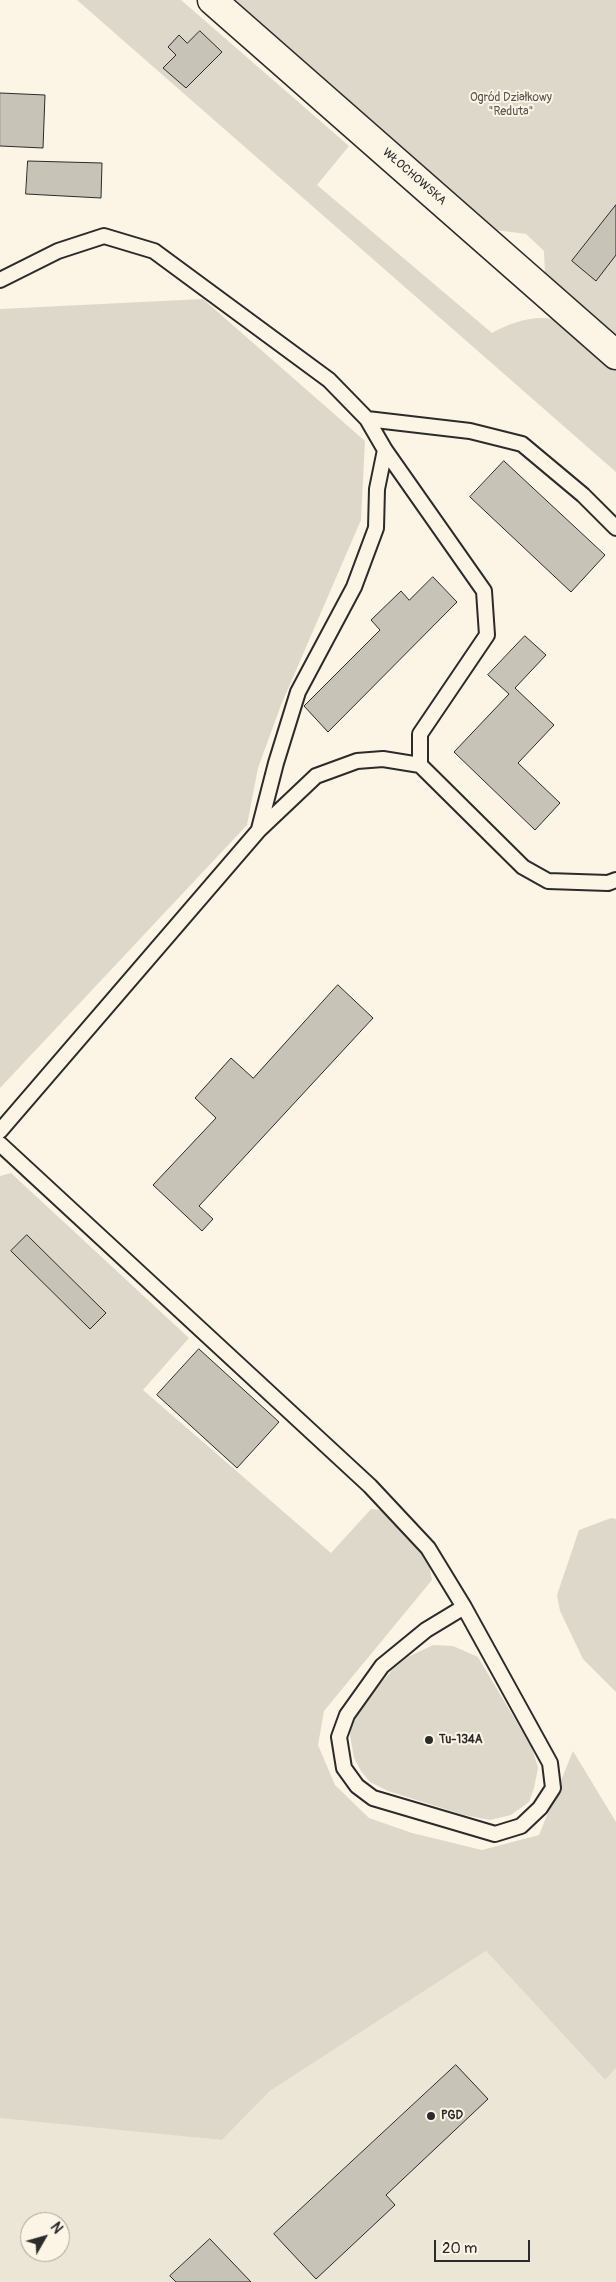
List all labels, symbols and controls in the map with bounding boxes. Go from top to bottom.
park label: Ogród Działkowy "Reduta" [470,91,552,119]
street label: WŁOCHOWSKA [379,145,449,209]
place label: Tu-134A [439,1733,483,1747]
marker: Tu-134A [423,1734,435,1746]
place label: PGD [441,2109,463,2123]
marker: PGD [425,2110,437,2122]
north arrow [20,2212,70,2262]
text: N [47,2219,66,2237]
scale bar [436,2230,532,2262]
text: 20 m [442,2239,477,2258]

